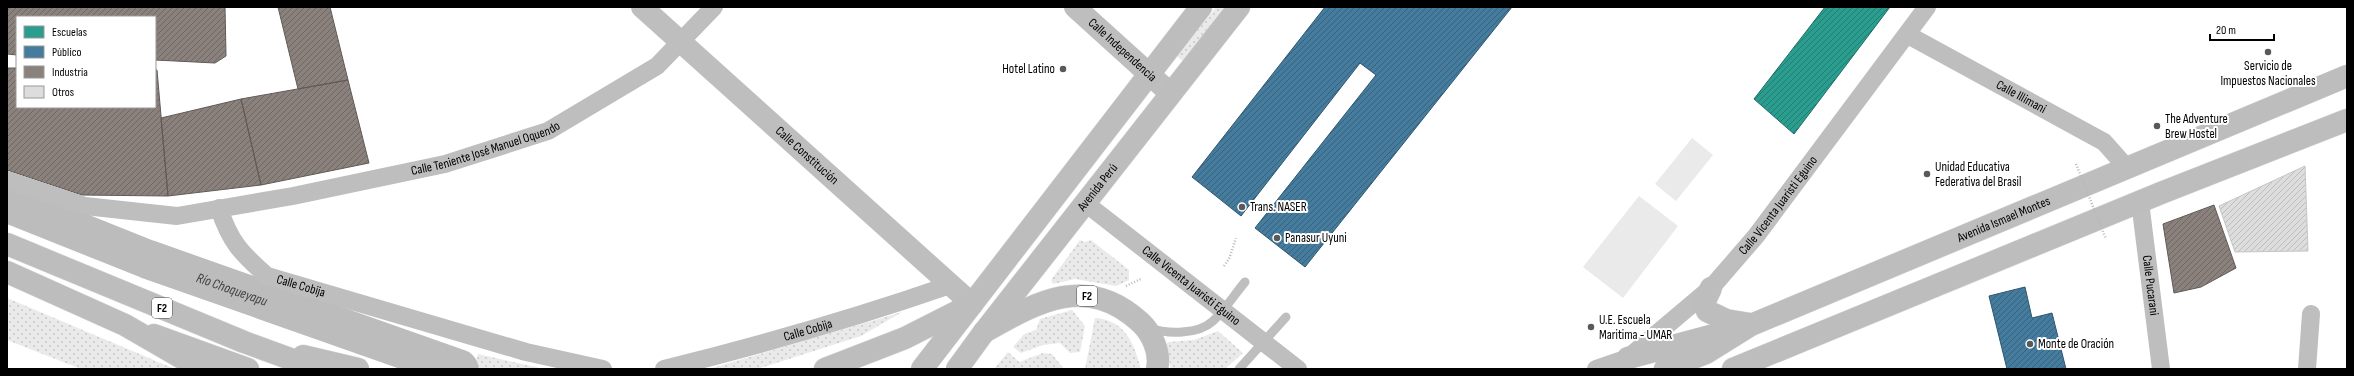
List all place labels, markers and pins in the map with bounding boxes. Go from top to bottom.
marker: Servicio de Impuestos Nacionales [2263,47,2273,57]
place label: Servicio de Impuestos Nacionales [2220,58,2316,89]
place label: Hotel Latino [1002,61,1055,77]
marker: Hotel Latino [1058,64,1068,74]
place label: The Adventure Brew Hostel [2165,111,2228,142]
marker: The Adventure Brew Hostel [2152,121,2162,131]
place label: Unidad Educativa Federativa del Brasil [1935,159,2021,190]
marker: Unidad Educativa Federativa del Brasil [1922,169,1932,179]
place label: Trans. NASER [1250,199,1307,215]
marker: Trans. NASER [1237,202,1247,212]
place label: Panasur Uyuni [1285,230,1347,246]
marker: Panasur Uyuni [1272,233,1282,243]
place label: U.E. Escuela Maritima - UMAR [1599,312,1672,343]
marker: U.E. Escuela Maritima - UMAR [1586,322,1596,332]
place label: Monte de Oración [2038,336,2114,352]
marker: Monte de Oración [2025,339,2035,349]

